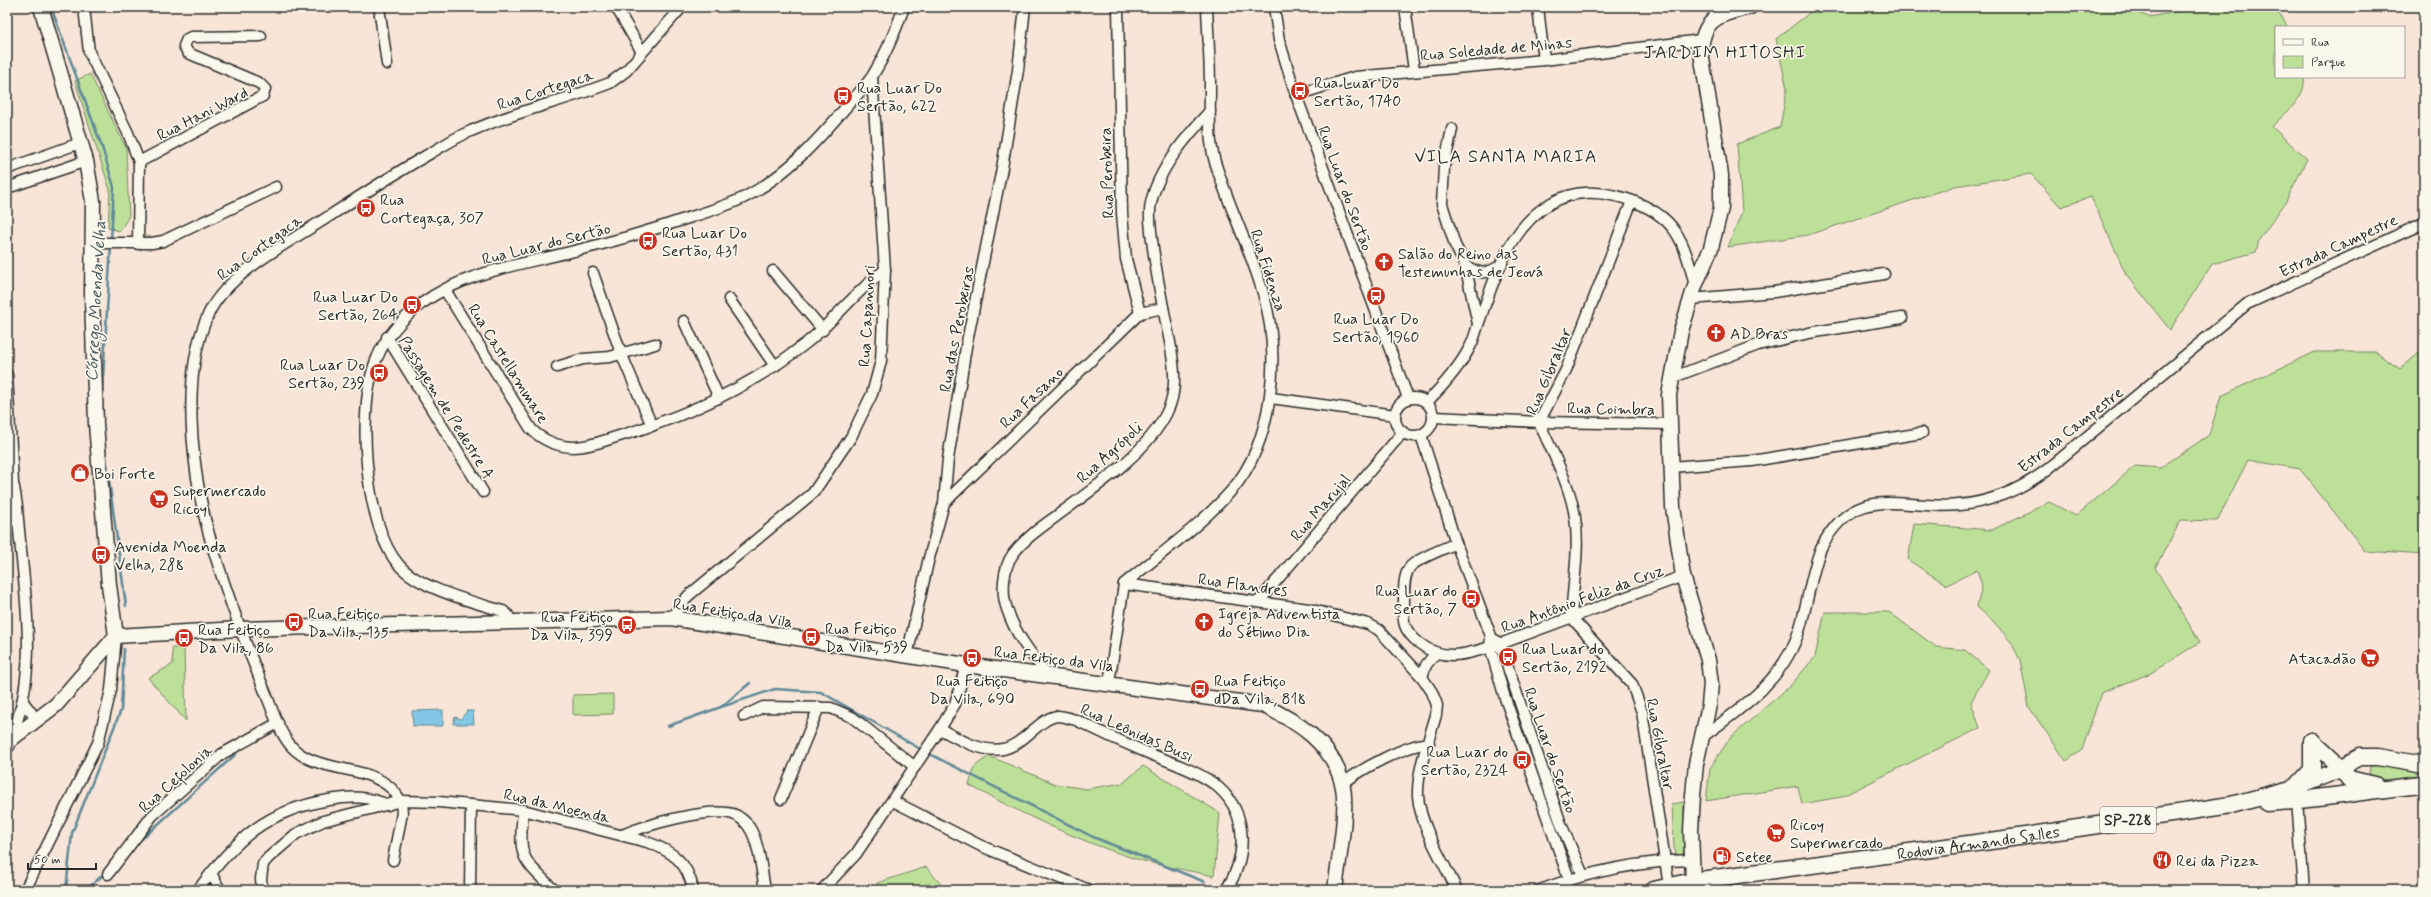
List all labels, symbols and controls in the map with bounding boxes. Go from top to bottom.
legend [2275,26,2405,78]
street label: Rua Soledade de Minas [1419,32,1573,67]
text: Rua [2311,35,2329,51]
district label: JARDIM HITOSHI [1644,41,1806,65]
text: Parque [2311,55,2346,71]
street label: Rua Cortegaca [495,65,597,116]
place label: Rua Luar Do Sertão, 1740 [1314,73,1401,112]
place label: Rua Luar Do Sertão, 622 [857,78,942,117]
bus stop icon: Rua Luar Do Sertão, 1740 [1289,80,1311,102]
street label: Rua Hani Ward [153,82,252,146]
bus stop icon: Rua Luar Do Sertão, 622 [832,85,854,107]
street label: Rua Luar do Sertão [1312,123,1377,254]
street label: Rua Perobeira [1095,127,1120,219]
district label: VILA SANTA MARIA [1415,145,1597,169]
place label: Rua Cortegaça, 307 [380,190,484,229]
bus stop icon: Rua Cortegaça, 307 [355,197,377,219]
street label: Rua Cortegaca [213,210,307,286]
street label: Estrada Campestre [2276,210,2401,283]
street label: Rua Luar do Sertão [480,218,613,271]
water label: Córrego Moenda Velha [81,220,113,382]
place label: Rua Luar Do Sertão, 431 [662,223,747,262]
street label: Rua Fidenza [1244,227,1291,314]
bus stop icon: Rua Luar Do Sertão, 431 [637,230,659,252]
place label: Salão do Reino das Testemunhas de Jeová [1398,244,1543,283]
church icon: Salão do Reino das Testemunhas de Jeová [1373,251,1395,273]
street label: Rua Capannori [854,264,881,367]
street label: Rua das Perobeiras [935,265,980,394]
bus stop icon: Rua Luar Do Sertão, 1960 [1365,285,1387,307]
place label: Rua Luar Do Sertão, 264 [313,287,398,326]
bus stop icon: Rua Luar Do Sertão, 264 [401,294,423,316]
street label: Rua Castellammare [462,300,553,428]
place label: Rua Luar Do Sertão, 1960 [1333,309,1419,348]
church icon: AD Bras [1705,322,1727,344]
street label: Rua Gibraltar [1522,324,1577,418]
place label: AD Bras [1730,324,1788,345]
street label: Passagem de Pedestre A [393,332,498,483]
place label: Rua Luar Do Sertão, 239 [280,355,365,394]
bus stop icon: Rua Luar Do Sertão, 239 [368,362,390,384]
street label: Rua Fasano [996,362,1068,434]
street label: Estrada Campestre [2014,382,2128,478]
street label: Rua Coimbra [1567,398,1655,421]
street label: Rua Agrópoli [1072,418,1148,488]
shop icon: Boi Forte [69,462,91,484]
place label: Boi Forte [94,464,156,485]
street label: Rua Marujal [1286,470,1356,546]
place label: Supermercado Ricoy [173,481,266,520]
supermarket icon: Supermercado Ricoy [148,488,170,510]
place label: Avenida Moenda Velha, 288 [115,537,227,576]
bus stop icon: Avenida Moenda Velha, 288 [90,544,112,566]
street label: Rua Antônio Feliz da Cruz [1498,560,1667,639]
street label: Rua Flandres [1197,569,1289,602]
place label: Rua Luar do Sertão, 7 [1375,581,1457,620]
bus stop icon: Rua Luar do Sertão, 7 [1460,588,1482,610]
street label: Rua Feitiço da Vila [671,594,794,633]
place label: Rua Feitiço Da Vila, 135 [308,604,389,643]
place label: Igreja Adventista do Sétimo Dia [1218,604,1340,643]
place label: Rua Feitiço Da Vila, 399 [530,607,613,646]
bus stop icon: Rua Feitiço Da Vila, 135 [283,611,305,633]
church icon: Igreja Adventista do Sétimo Dia [1193,611,1215,633]
bus stop icon: Rua Feitiço Da Vila, 399 [616,614,638,636]
place label: Rua Feitiço Da Vila, 539 [825,619,908,658]
place label: Rua Feitiço Da Vila, 86 [198,620,274,659]
bus stop icon: Rua Feitiço Da Vila, 539 [800,626,822,648]
bus stop icon: Rua Feitiço Da Vila, 86 [173,627,195,649]
place label: Rua Luar do Sertão, 2192 [1522,639,1607,678]
street label: Rua Feitiço da Vila [992,642,1115,677]
bus stop icon: Rua Luar do Sertão, 2192 [1497,646,1519,668]
bus stop icon: Rua Feitiço Da Vila, 690 [961,647,983,669]
supermarket icon: Atacadão [2359,647,2381,669]
place label: Atacadão [2288,649,2356,670]
place label: Rua Feitiço Da Vila, 690 [929,671,1015,710]
place label: Rua Feitiço dDa Vila, 818 [1214,671,1306,710]
bus stop icon: Rua Feitiço dDa Vila, 818 [1189,678,1211,700]
street label: Rua Luar do Sertão [1518,685,1581,816]
street label: Rua Gibraltar [1640,697,1679,792]
street label: Rua Leônidas Busi [1077,699,1196,768]
street label: Rua Cefolonia [135,740,219,819]
place label: Rua Luar do Sertão, 2324 [1421,742,1508,781]
bus stop icon: Rua Luar do Sertão, 2324 [1511,749,1533,771]
street label: Rua da Moenda [502,784,612,829]
road number: SP-228 [2100,807,2156,833]
place label: Ricoy Supermercado [1790,815,1883,854]
supermarket icon: Ricoy Supermercado [1765,822,1787,844]
street label: Rodovia Armando Salles [1896,822,2061,865]
scale bar [28,845,96,871]
fuel station icon: Setee [1711,845,1733,867]
place label: Setee [1736,847,1774,868]
restaurant icon: Rei da Pizza [2151,849,2173,871]
place label: Rei da Pizza [2176,851,2259,872]
text: 50 m [34,852,61,868]

